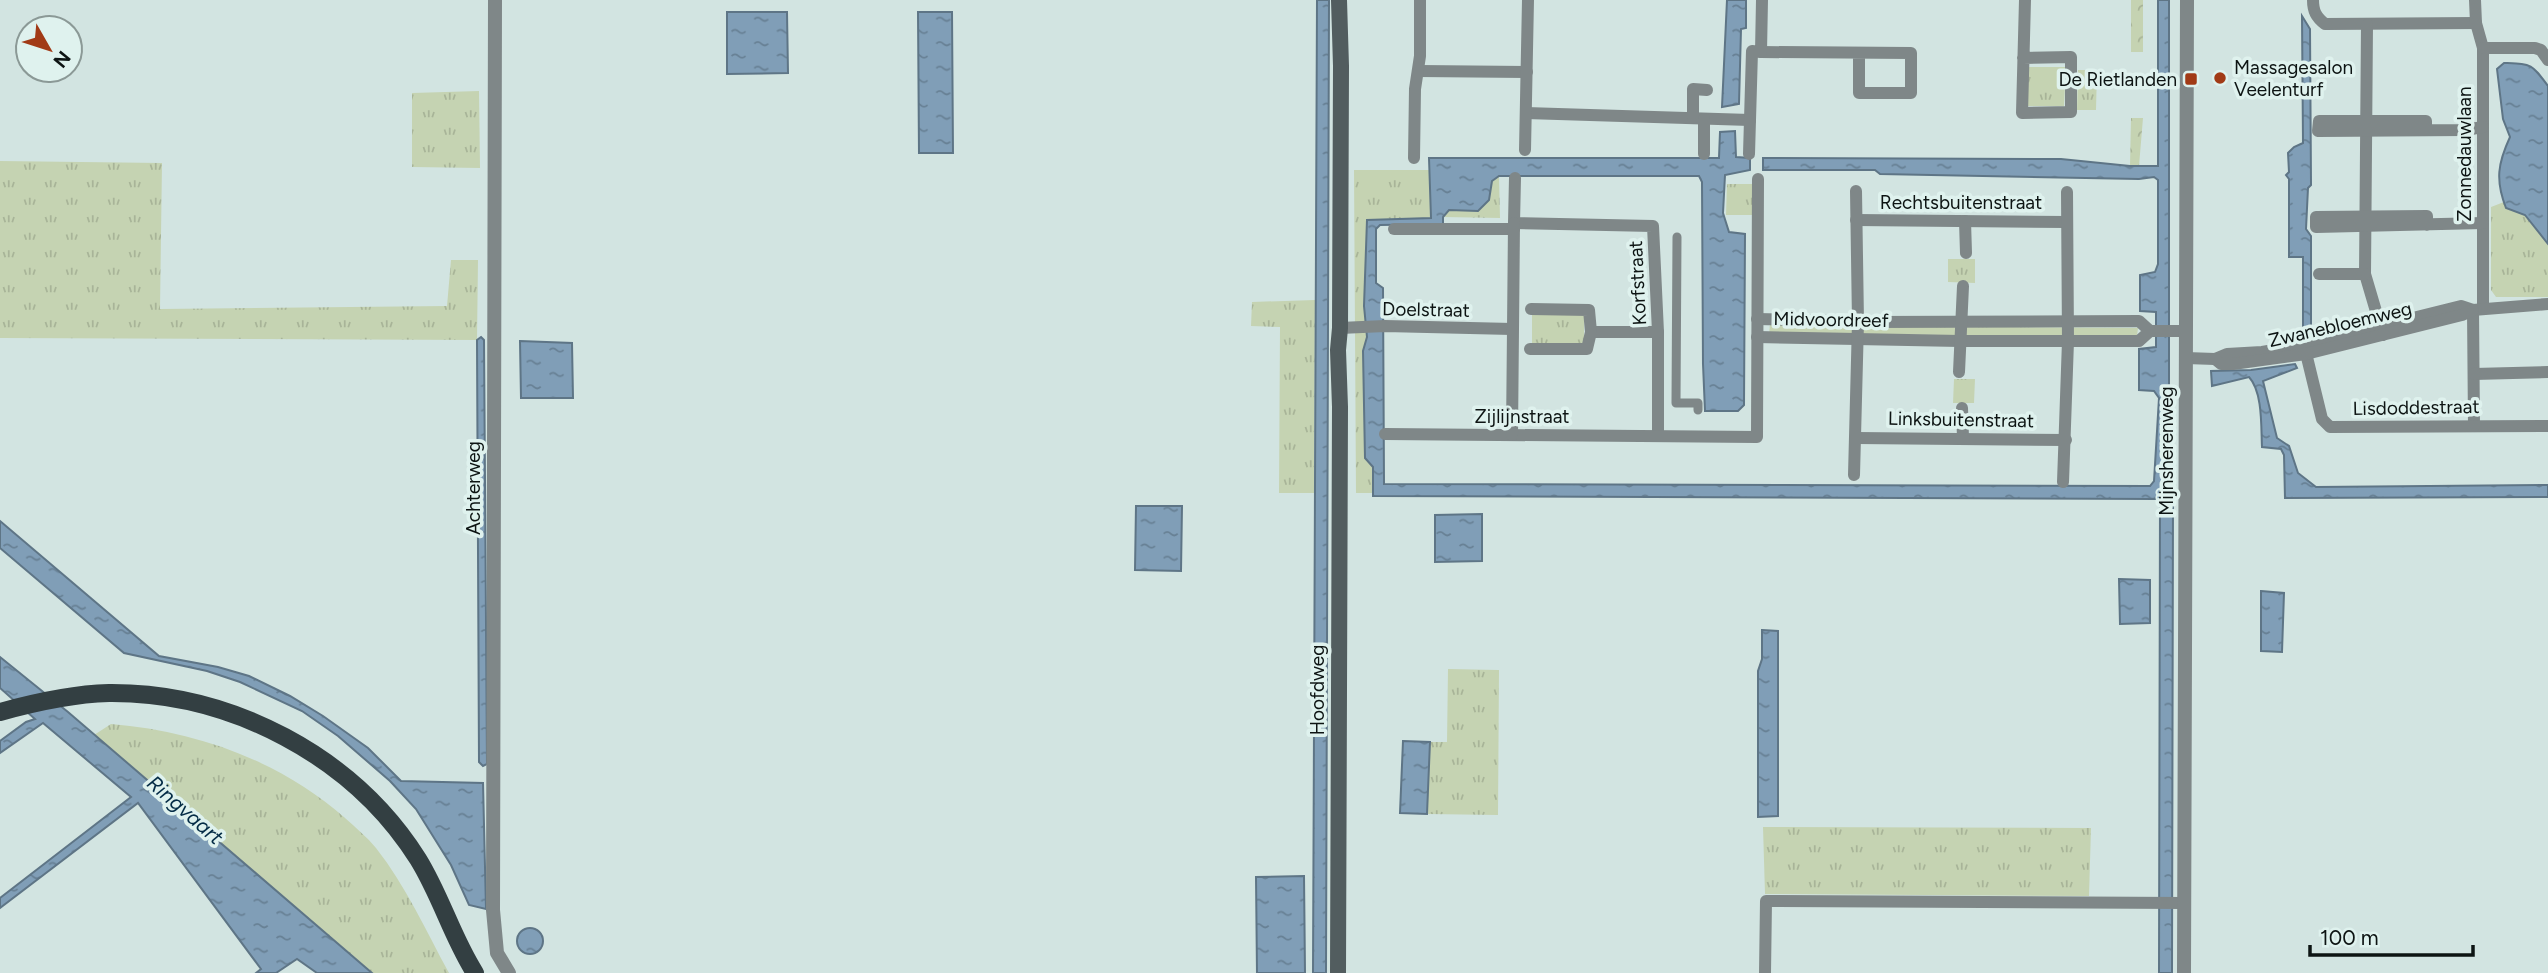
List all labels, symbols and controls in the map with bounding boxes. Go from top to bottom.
north arrow [14,14,84,84]
text: N [48,46,75,72]
place label: Massagesalon Veelenturf [2234,56,2353,101]
place label: De Rietlanden [2058,68,2177,91]
marker: Massagesalon Veelenturf [2212,70,2228,86]
marker: De Rietlanden [2183,71,2199,87]
street label: Zonnedauwlaan [2453,86,2476,222]
street label: Rechtsbuitenstraat [1880,191,2042,214]
street label: Korfstraat [1624,240,1651,326]
street label: Doelstraat [1382,297,1470,322]
street label: Zwanebloemweg [2266,297,2414,352]
street label: Midvoordreef [1773,307,1889,332]
street label: Mijnsherenweg [2155,386,2178,516]
street label: Lisdoddestraat [2352,395,2480,420]
street label: Zijlijnstraat [1474,405,1570,428]
street label: Linksbuitenstraat [1888,407,2034,432]
street label: Achterweg [462,441,485,535]
street label: Hoofdweg [1306,645,1329,735]
water label: Ringvaart [142,770,229,850]
scale bar [2310,914,2473,958]
text: 100 m [2320,925,2379,950]

